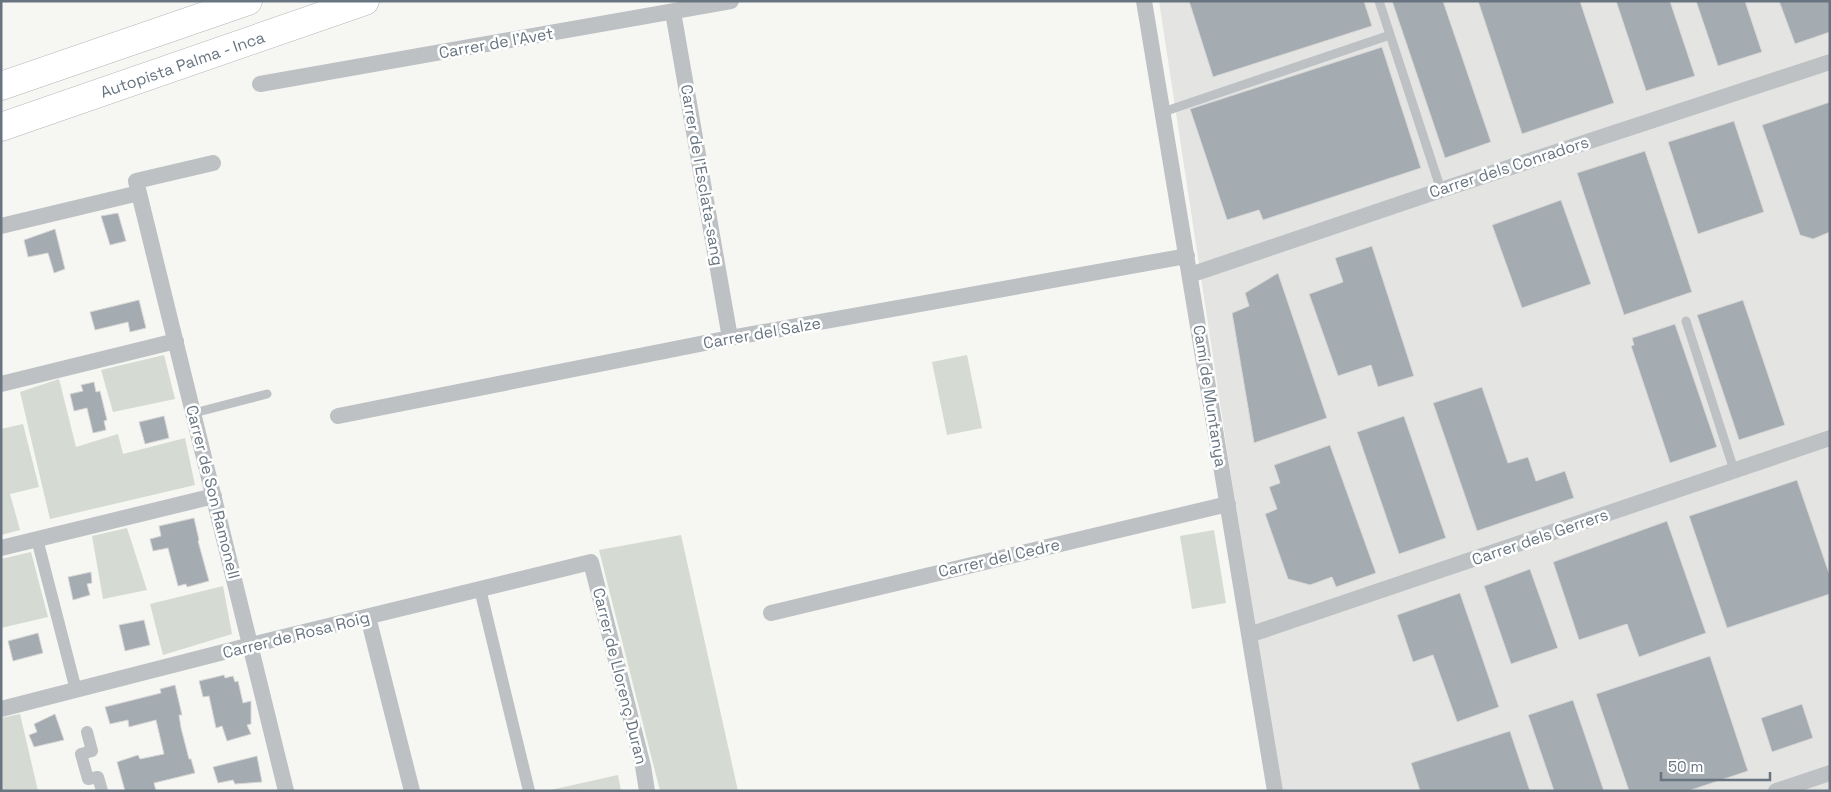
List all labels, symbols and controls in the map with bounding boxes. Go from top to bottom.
street label: Carrer de l'Avet [437,23,555,63]
street label: Autopista Palma - Inca [97,26,267,102]
street label: Carrer de l'Esclata-sang [676,83,728,267]
street label: Carrer dels Conradors [1427,131,1591,203]
street label: Carrer del Salze [702,312,822,354]
street label: Camí de Muntanya [1188,323,1232,469]
street label: Carrer de Son Ramonell [181,403,245,581]
street label: Carrer dels Gerrers [1469,504,1611,570]
street label: Carrer del Cedre [936,534,1062,582]
street label: Carrer de Llorenç Duran [588,586,652,766]
street label: Carrer de Rosa Roig [220,607,372,663]
scale bar [1661,750,1770,782]
text: 50 m [1668,757,1703,776]

